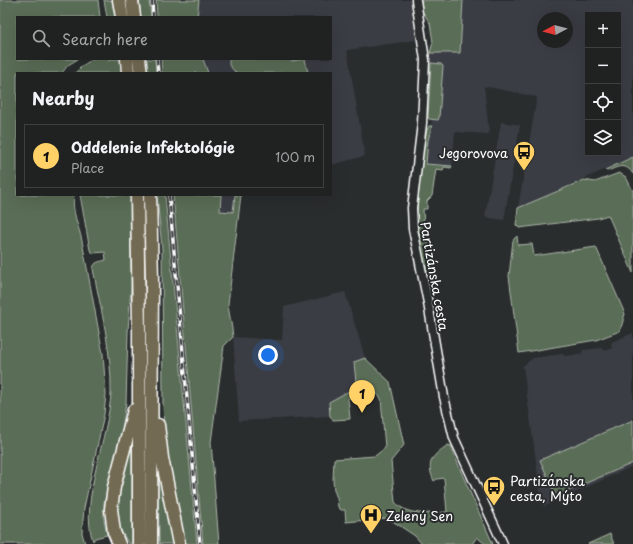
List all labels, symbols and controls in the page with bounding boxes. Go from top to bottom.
north arrow [537,12,573,48]
map controls [585,12,621,156]
button: + [585,12,621,48]
search box [16,16,332,60]
icon: search [30,27,52,49]
text: Search here [62,27,148,50]
button: − [585,48,621,84]
button: locate [585,84,621,120]
text: Nearby [32,85,94,111]
button: layers [585,120,621,156]
text: Oddelenie Infektológie [71,135,235,158]
bus stop icon: Jegorovova [511,139,537,172]
place label: Jegorovova [439,143,508,162]
text: 1 [43,147,49,166]
text: 100 m [275,147,315,166]
text: Place [71,158,104,177]
street label: Partizánska cesta [416,220,454,333]
your location [258,345,278,365]
pin: 1 [349,380,375,413]
place label: Partizánska cesta, Mýto [510,471,586,505]
bus stop icon: Partizánska cesta, Mýto [481,474,507,507]
hospital icon: Zelený Sen [358,502,384,535]
place label: Zelený Sen [386,506,453,525]

